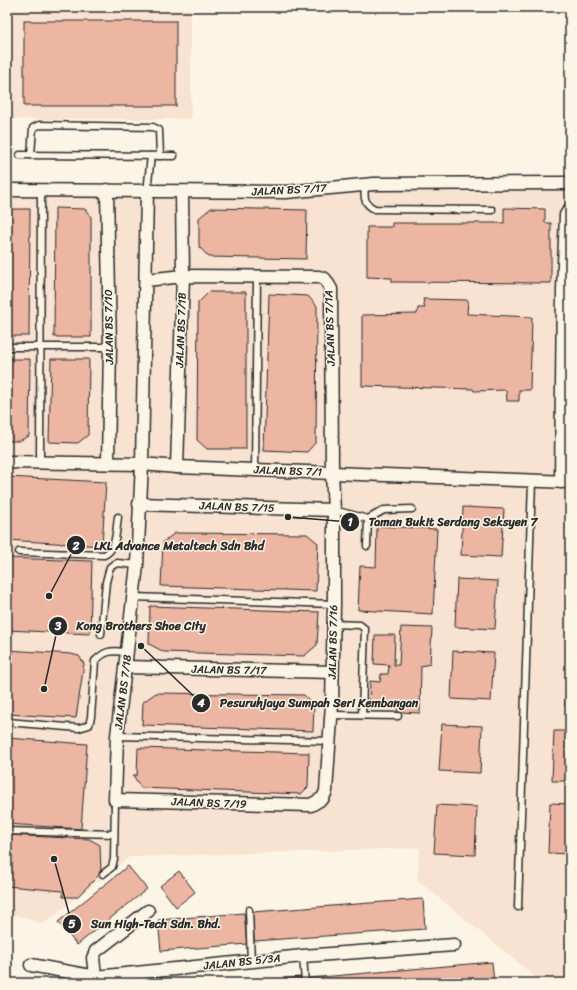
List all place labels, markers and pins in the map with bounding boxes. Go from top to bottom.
callout: Taman Bukit Serdang Seksyen 7 [340,510,546,534]
callout: LKL Advance Metaltech Sdn Bhd [66,533,272,557]
callout: Kong Brothers Shoe City [48,614,214,638]
callout: Pesuruhjaya Sumpah Seri Kembangan [191,691,426,715]
callout: Sun High-Tech Sdn. Bhd. [62,912,229,936]

